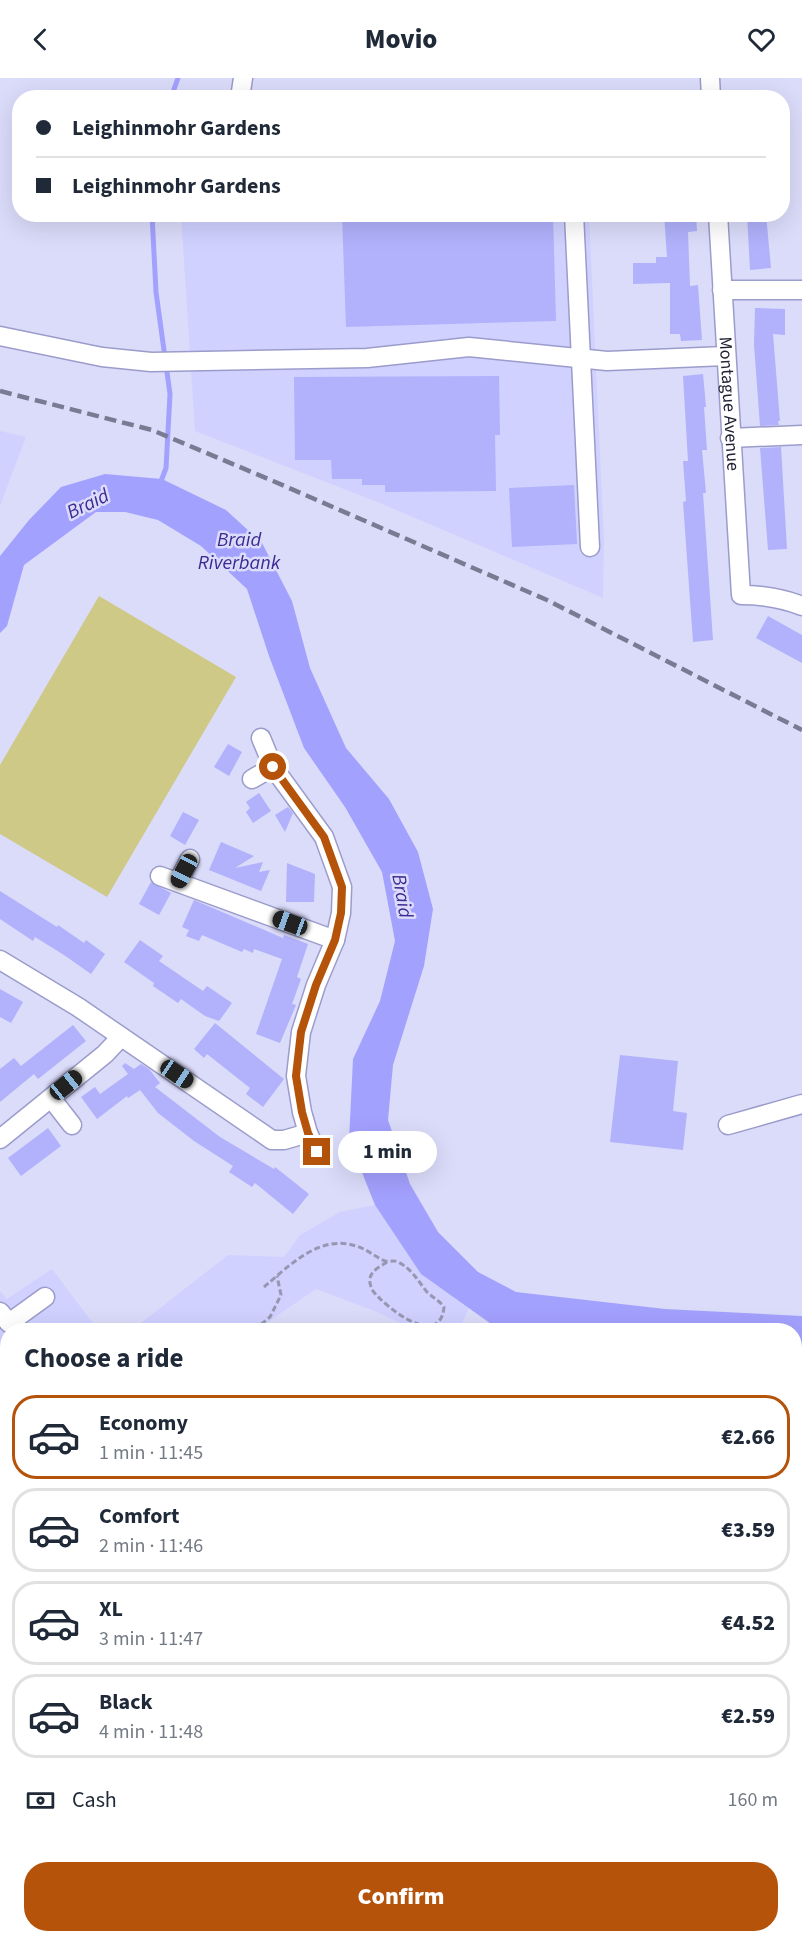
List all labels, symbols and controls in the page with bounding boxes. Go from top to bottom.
text: Movio [365,20,437,59]
icon: back [24,23,57,56]
icon: heart [745,23,778,56]
text: Leighinmohr Gardens [72,112,281,144]
text: Leighinmohr Gardens [72,170,281,202]
street label: Montague Avenue [713,336,746,472]
water label: Braid [62,481,115,526]
water label: Braid Riverbank [198,526,281,577]
route start [259,753,286,780]
car [168,851,200,891]
water label: Braid [384,872,420,921]
car [270,908,310,938]
car [157,1056,197,1092]
car [46,1067,86,1103]
callout: 1 min [338,1131,437,1173]
route end [303,1138,330,1165]
text: 1 min [363,1138,412,1166]
text: Choose a ride [24,1339,184,1378]
text: Economy [99,1407,188,1439]
icon: car [27,1410,81,1464]
text: €2.66 [721,1421,775,1453]
text: 1 min · 11:45 [99,1439,203,1467]
text: Comfort [99,1500,180,1532]
icon: car [27,1503,81,1557]
text: €3.59 [721,1514,775,1546]
text: 2 min · 11:46 [99,1532,203,1560]
text: XL [99,1593,123,1625]
icon: car [27,1596,81,1650]
text: €4.52 [721,1607,775,1639]
text: 3 min · 11:47 [99,1625,203,1653]
text: Black [99,1686,153,1718]
icon: car [27,1689,81,1743]
text: €2.59 [721,1700,775,1732]
text: 4 min · 11:48 [99,1718,203,1746]
icon: cash [24,1784,57,1817]
text: Cash [72,1784,117,1816]
text: 160 m [728,1786,778,1814]
button: Confirm [24,1862,778,1931]

